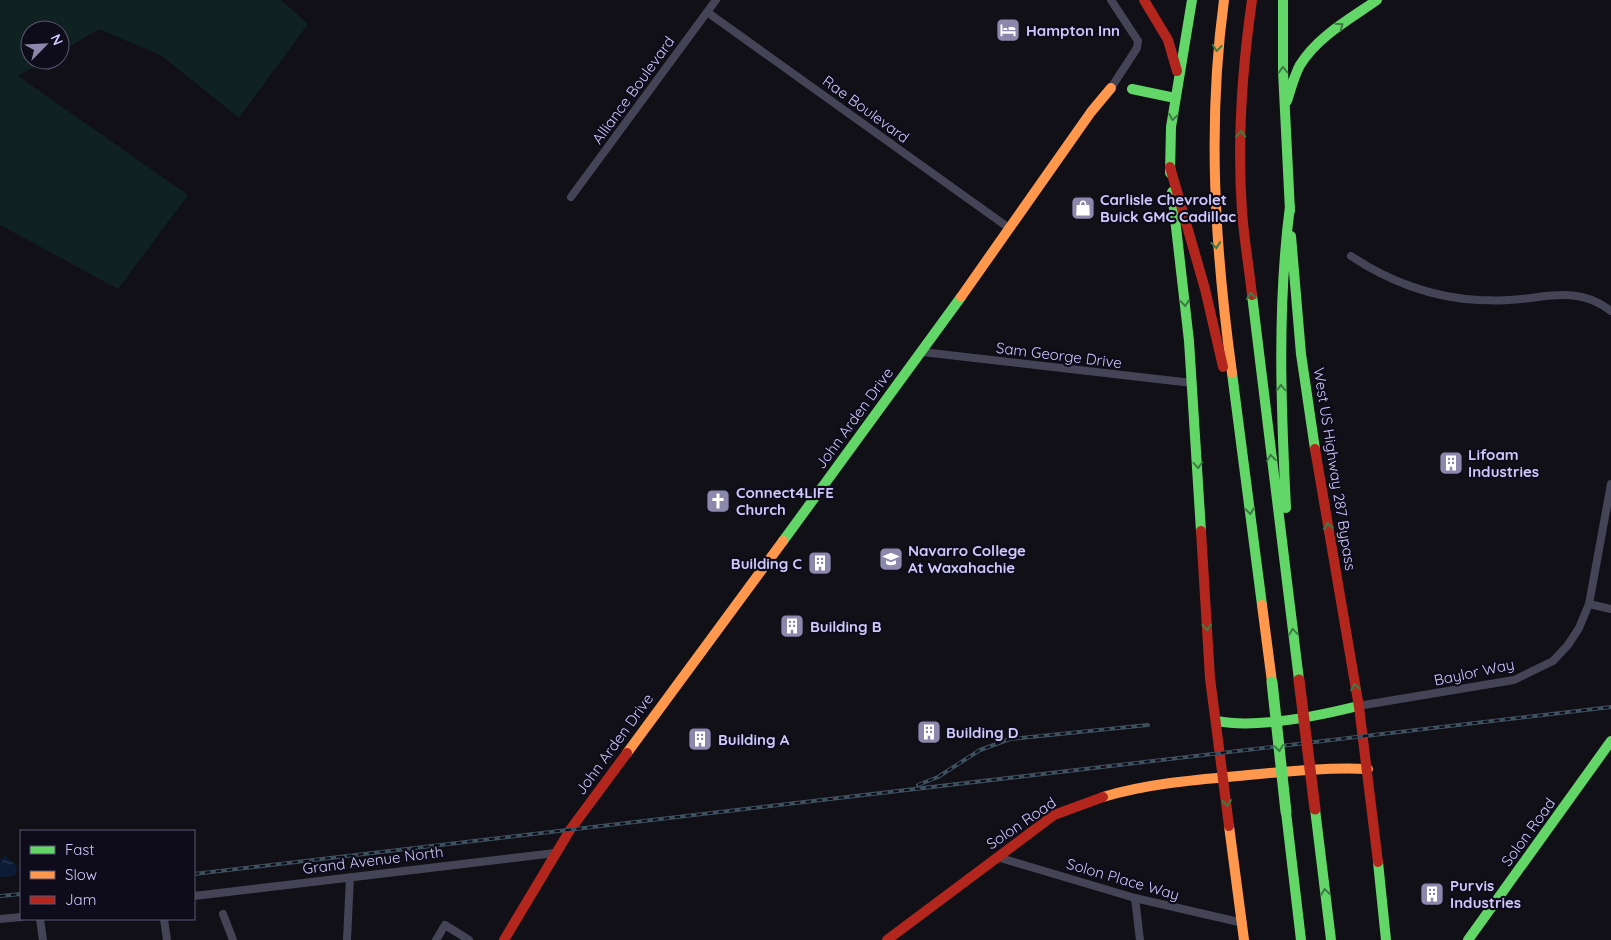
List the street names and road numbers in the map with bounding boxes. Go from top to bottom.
street label: Alliance Boulevard [588,32,678,148]
street label: Rae Boulevard [819,71,913,147]
street label: Sam George Drive [995,338,1123,372]
street label: John Arden Drive [811,364,897,472]
street label: West US Highway 287 Bypass [1310,366,1360,572]
street label: Baylor Way [1432,654,1516,690]
street label: John Arden Drive [571,690,657,798]
street label: Solon Road [983,793,1059,853]
street label: Solon Road [1497,794,1559,870]
street label: Grand Avenue North [302,842,444,878]
street label: Solon Place Way [1064,854,1182,904]

